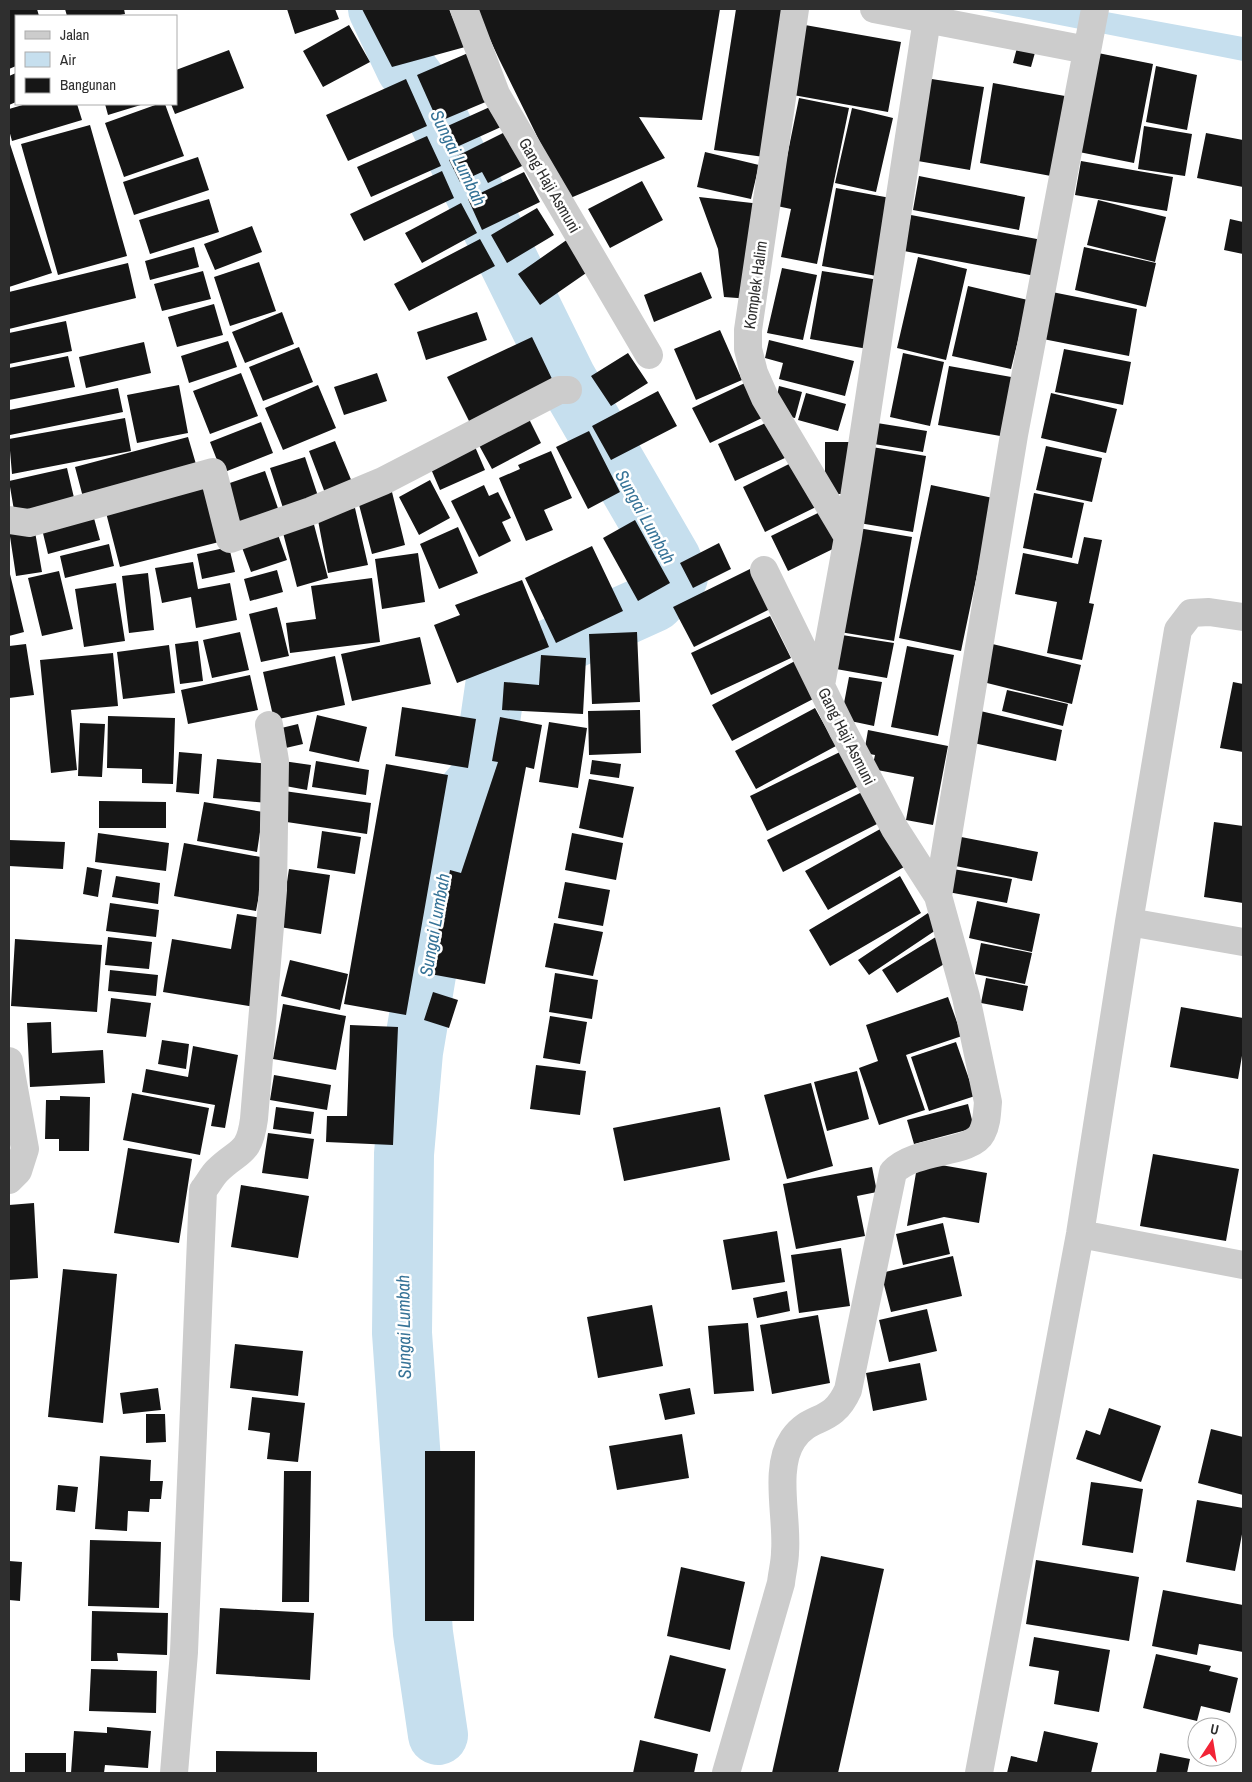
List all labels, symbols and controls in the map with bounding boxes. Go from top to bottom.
legend [15,15,178,105]
text: Jalan [60,24,89,45]
text: Air [59,49,76,70]
text: Bangunan [60,74,116,95]
water label: Sungai Lumbah [424,105,493,210]
street label: Gang Haji Asmuni [514,133,586,237]
street label: Komplek Halim [738,239,772,331]
water label: Sungai Lumbah [609,465,682,568]
street label: Gang Haji Asmuni [813,684,881,788]
water label: Sungai Lumbah [413,871,456,978]
water label: Sungai Lumbah [390,1275,417,1379]
north arrow [1187,1717,1237,1767]
text: U [1209,1720,1221,1739]

